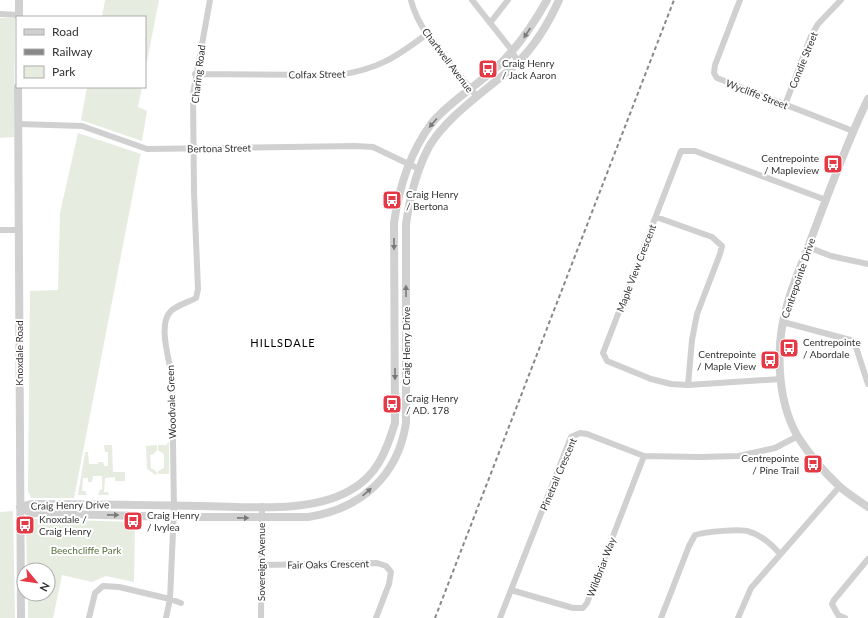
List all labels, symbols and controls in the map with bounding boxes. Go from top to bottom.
legend [16,16,146,88]
text: Road [52,24,79,39]
street label: Chartwell Avenue [420,25,476,95]
one-way arrow [523,28,530,39]
street label: Condie Street [786,30,820,90]
text: Railway [52,44,93,59]
street label: Charing Road [188,44,208,104]
place label: Craig Henry / Jack Aaron [502,57,556,81]
bus stop icon: Craig Henry / Jack Aaron [477,58,499,80]
text: Park [52,64,76,79]
street label: Colfax Street [288,67,346,80]
street label: Wycliffe Street [724,77,790,111]
one-way arrow [428,118,438,128]
street label: Bertona Street [187,141,252,155]
place label: Centrepointe / Mapleview [761,152,819,176]
bus stop icon: Centrepointe / Mapleview [822,153,844,175]
place label: Craig Henry / Bertona [406,188,459,212]
bus stop icon: Craig Henry / Bertona [381,189,403,211]
street label: Maple View Crescent [614,222,658,314]
street label: Centrepointe Drive [779,236,817,320]
one-way arrow [391,238,397,251]
one-way arrow [403,284,409,297]
street label: Craig Henry Drive [400,307,412,385]
street label: Knoxdale Road [13,320,25,386]
district label: HILLSDALE [250,336,316,349]
place label: Centrepointe / Abordale [803,336,861,360]
bus stop icon: Centrepointe / Abordale [778,337,800,359]
place label: Centrepointe / Maple View [697,348,756,372]
bus stop icon: Centrepointe / Maple View [759,349,781,371]
street label: Woodvale Green [164,365,178,439]
one-way arrow [392,368,398,381]
place label: Craig Henry / AD. 178 [406,392,459,416]
bus stop icon: Craig Henry / AD. 178 [381,393,403,415]
street label: Pinetrail Crescent [537,436,579,512]
place label: Centrepointe / Pine Trail [741,452,799,476]
bus stop icon: Centrepointe / Pine Trail [802,453,824,475]
one-way arrow [362,487,372,497]
street label: Craig Henry Drive [31,498,109,512]
place label: Craig Henry / Ivylea [147,509,200,533]
bus stop icon: Craig Henry / Ivylea [122,510,144,532]
one-way arrow [107,512,119,519]
place label: Knoxdale / Craig Henry [39,513,92,537]
bus stop icon: Knoxdale / Craig Henry [14,514,36,536]
one-way arrow [237,514,249,521]
street label: Sovereign Avenue [255,523,267,601]
street label: Wildbriar Way [584,535,618,599]
park label: Beechcliffe Park [51,544,122,556]
street label: Fair Oaks Crescent [287,557,369,571]
north arrow [16,562,56,602]
text: N [37,580,53,594]

